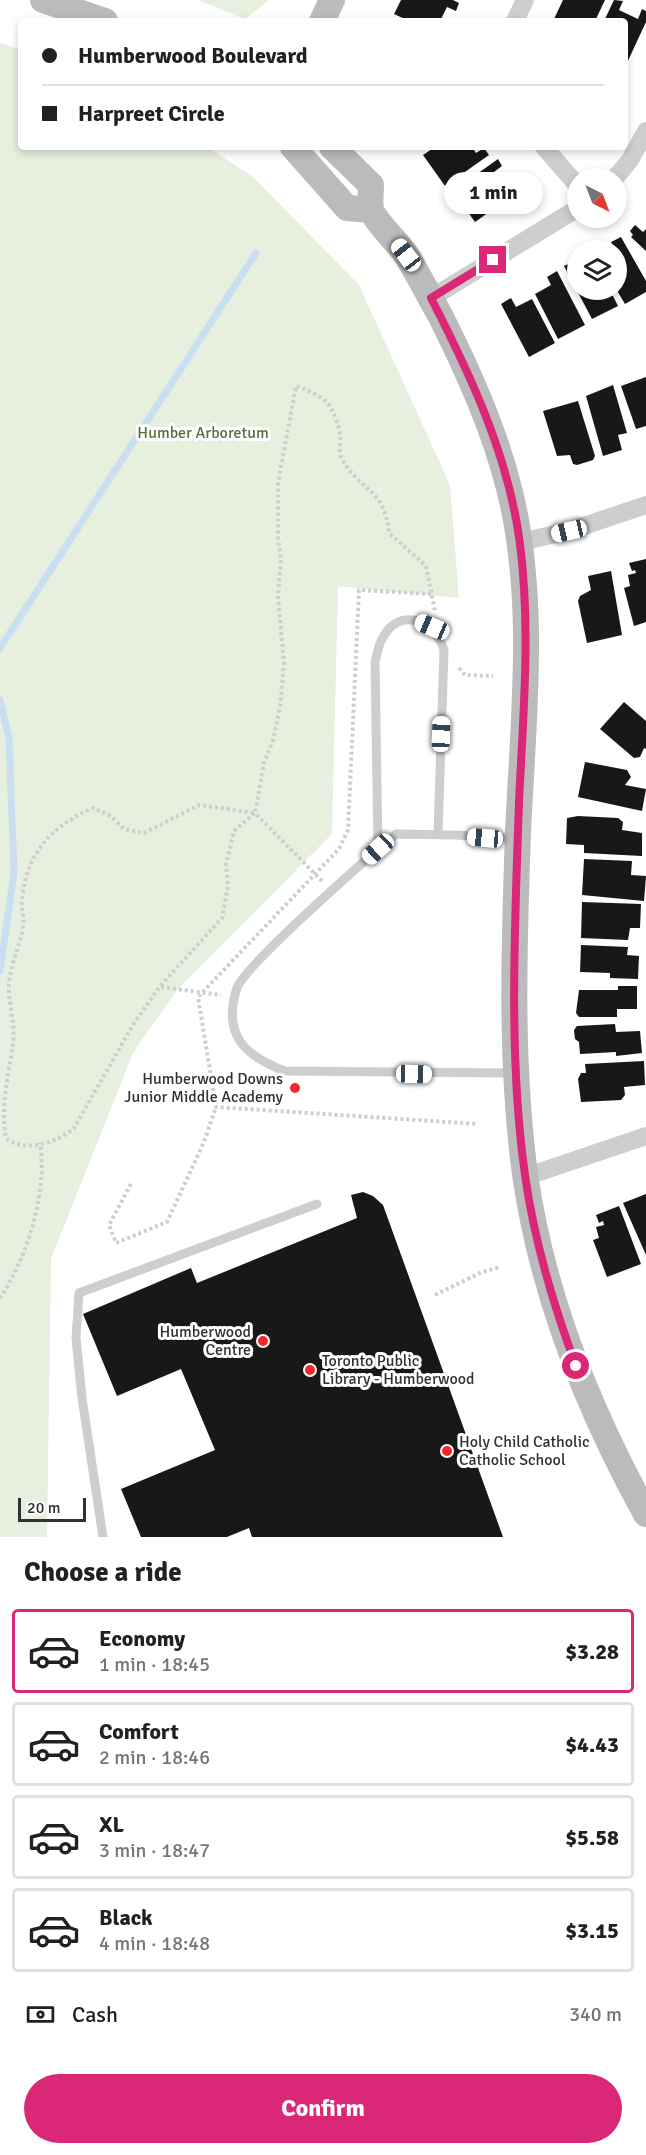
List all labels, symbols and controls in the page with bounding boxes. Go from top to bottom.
text: Humberwood Boulevard [78,42,308,69]
text: Harpreet Circle [78,100,225,127]
north arrow [567,168,627,228]
map controls [567,168,627,300]
callout: 1 min [444,173,542,215]
text: 1 min [469,180,518,205]
car [388,235,424,275]
button: layers [567,240,627,300]
route end [479,246,506,273]
park label: Humber Arboretum [137,423,269,443]
car [549,518,589,544]
car [412,612,452,642]
car [431,716,451,752]
car [466,827,504,849]
car [359,830,397,868]
car [396,1065,432,1083]
place label: Humberwood Downs Junior Middle Academy [124,1069,284,1107]
marker: Humberwood Downs Junior Middle Academy [288,1081,302,1095]
place label: Humberwood Centre [160,1322,251,1360]
marker: Humberwood Centre [256,1334,270,1348]
place label: Toronto Public Library - Humberwood [322,1351,475,1389]
route start [562,1352,589,1379]
marker: Toronto Public Library - Humberwood [303,1363,317,1377]
place label: Holy Child Catholic Catholic School [459,1432,590,1470]
marker: Holy Child Catholic Catholic School [440,1444,454,1458]
scale bar [18,1495,86,1522]
text: 20 m [27,1498,61,1518]
text: Choose a ride [24,1556,182,1589]
icon: car [27,1624,81,1678]
text: Economy [99,1625,185,1652]
text: $3.28 [565,1638,619,1665]
text: 1 min · 18:45 [99,1652,210,1677]
icon: car [27,1717,81,1771]
text: Comfort [99,1718,179,1745]
text: $4.43 [565,1731,619,1758]
text: 2 min · 18:46 [99,1745,210,1770]
icon: car [27,1810,81,1864]
text: XL [99,1811,124,1838]
text: $5.58 [565,1824,619,1851]
text: 3 min · 18:47 [99,1838,210,1863]
icon: car [27,1903,81,1957]
text: Black [99,1904,153,1931]
text: $3.15 [565,1917,619,1944]
text: 4 min · 18:48 [99,1931,210,1956]
icon: cash [24,1998,57,2031]
text: Cash [72,2001,118,2028]
text: 340 m [569,2002,622,2027]
button: Confirm [24,2074,622,2143]

